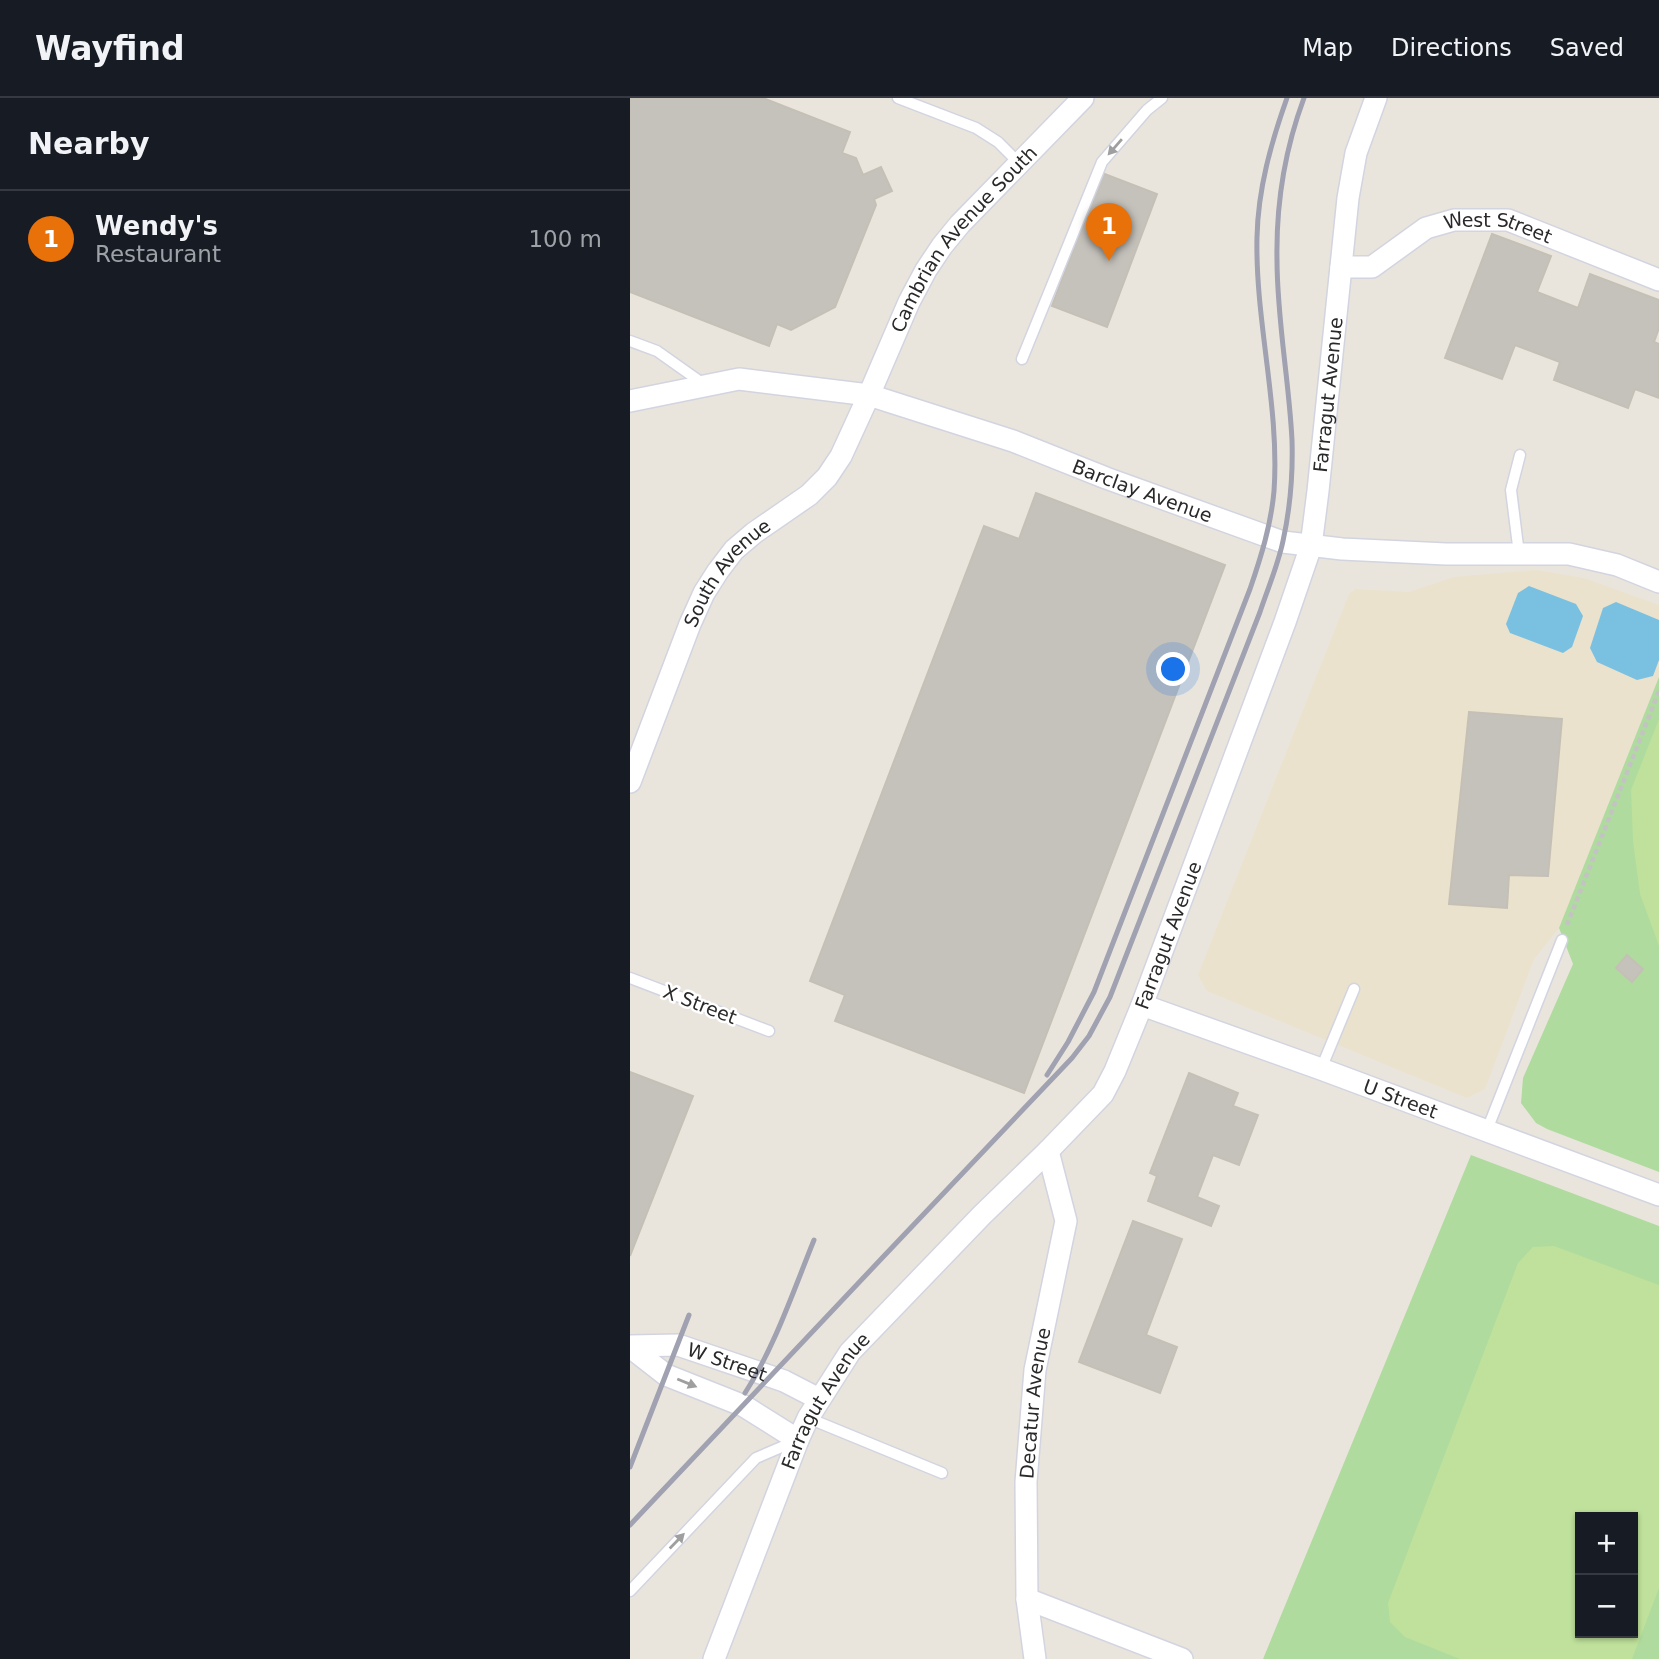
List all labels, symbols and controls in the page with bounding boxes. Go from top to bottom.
text: Wayfind [35,29,185,68]
text: Map [1302,34,1353,62]
text: Directions [1391,34,1512,62]
text: Saved [1550,34,1624,62]
text: Nearby [28,126,150,161]
one-way arrow [1107,138,1123,155]
street label: Cambrian Avenue South [886,141,1041,336]
pin: 1 [1086,203,1132,261]
street label: West Street [1441,207,1555,247]
text: Wendy's [95,211,218,241]
text: 1 [43,226,59,252]
text: 100 m [528,226,602,252]
text: Restaurant [95,241,221,267]
street label: Farragut Avenue [1309,316,1347,473]
street label: Barclay Avenue [1069,455,1215,527]
street label: South Avenue [679,514,774,630]
your location [1156,652,1190,686]
street label: Farragut Avenue [1130,858,1206,1012]
street label: X Street [660,980,740,1028]
street label: U Street [1360,1075,1441,1123]
street label: Decatur Avenue [1015,1325,1055,1480]
street label: Farragut Avenue [777,1328,874,1472]
street label: W Street [685,1338,770,1385]
one-way arrow [676,1378,697,1389]
map controls [1575,1512,1638,1638]
button: + [1575,1512,1638,1575]
one-way arrow [669,1532,685,1550]
button: − [1575,1575,1638,1638]

